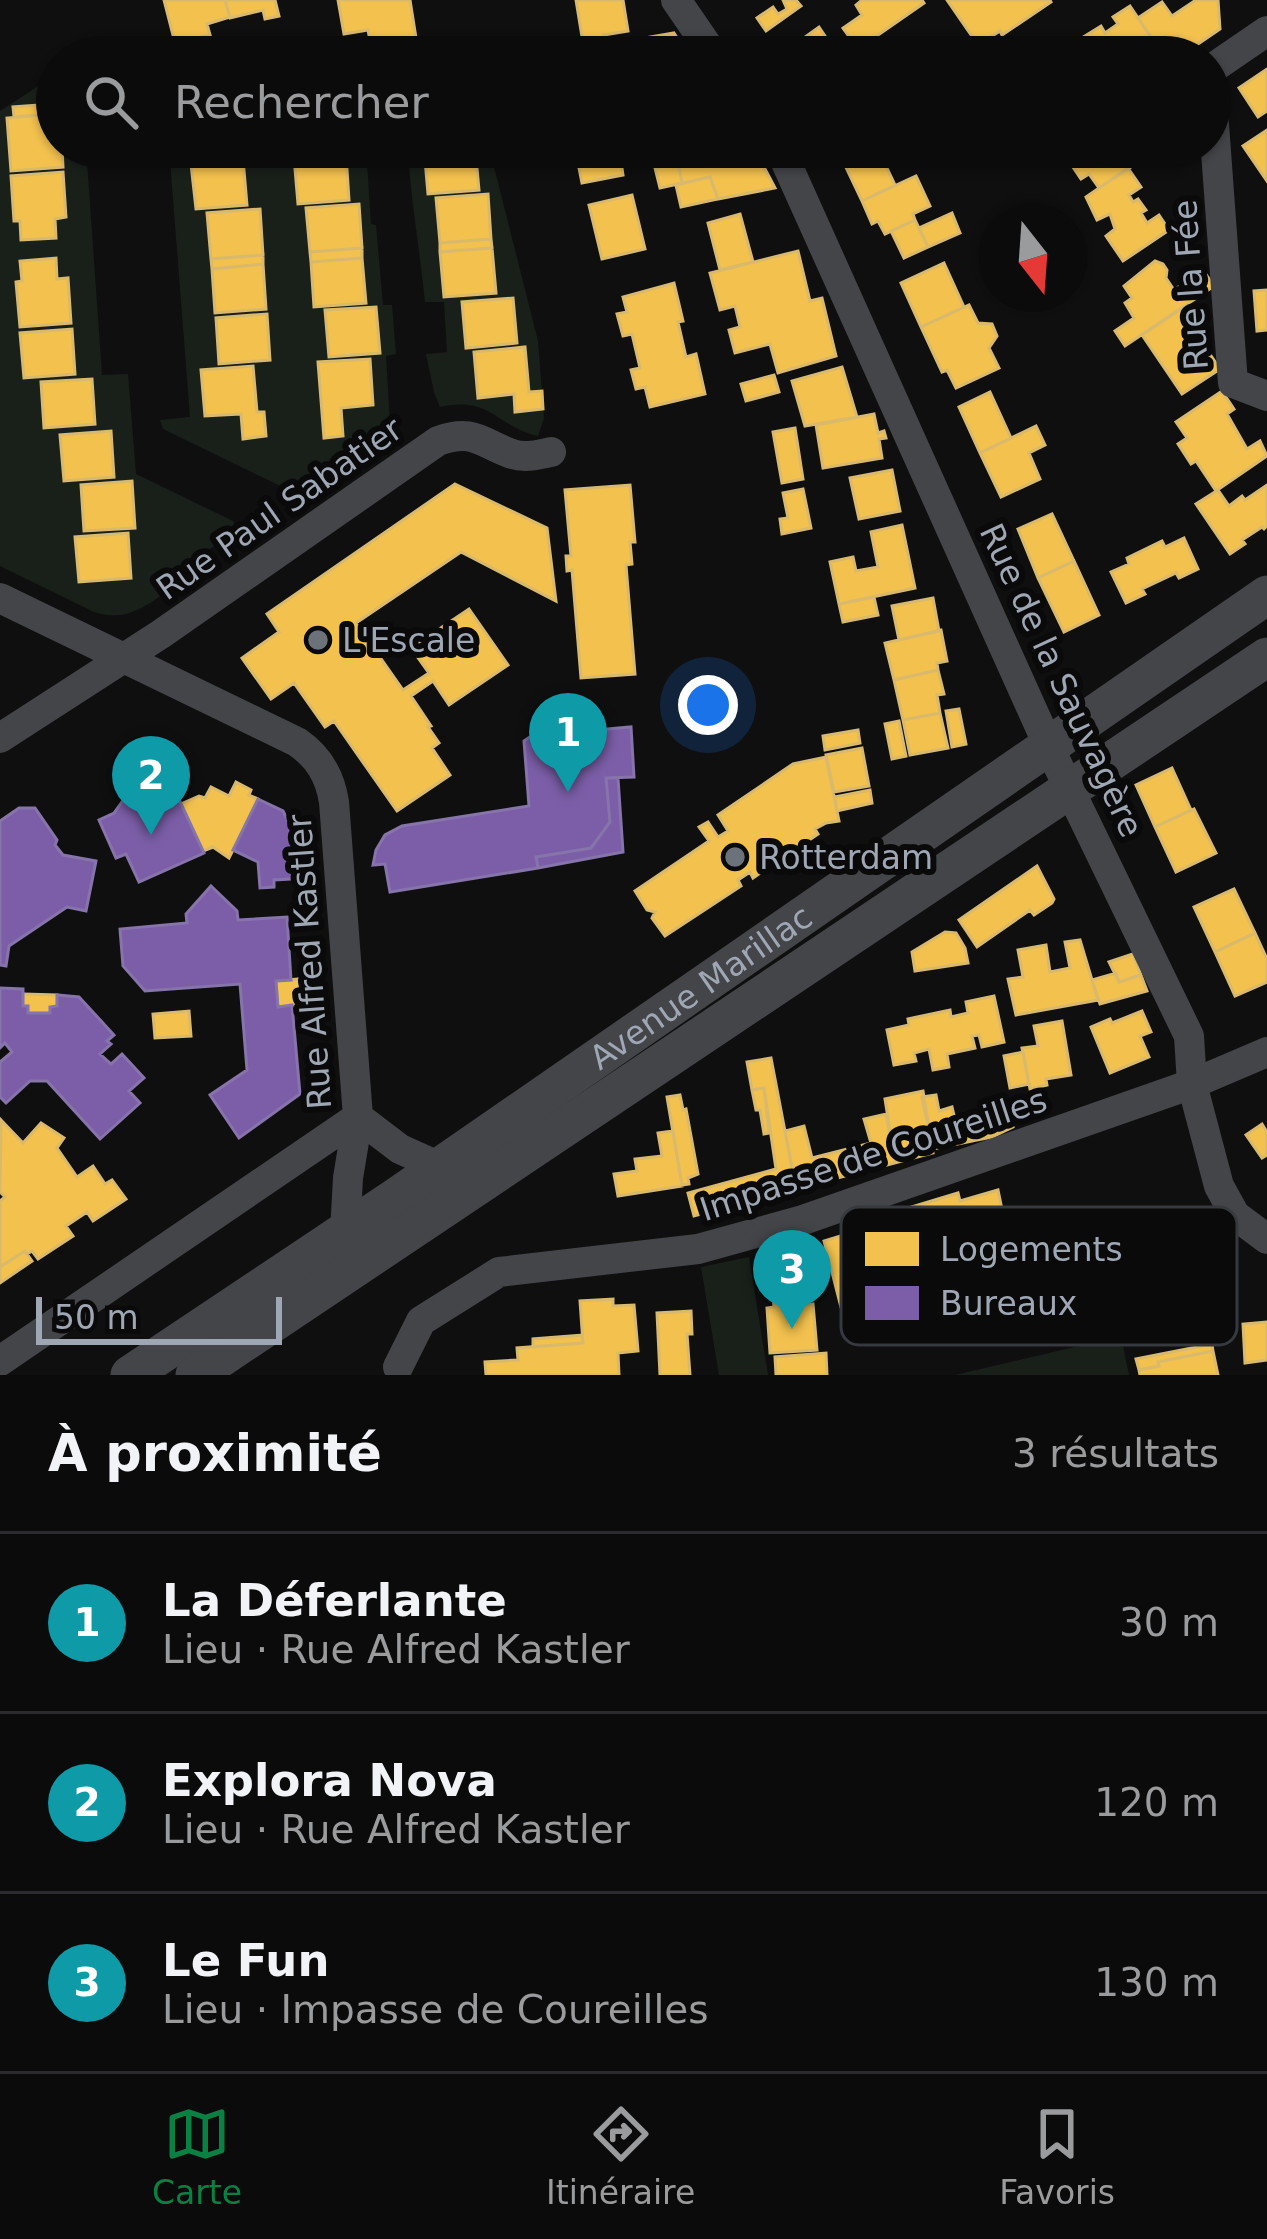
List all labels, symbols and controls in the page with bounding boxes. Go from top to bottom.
search box [36,36,1231,168]
icon: search [78,69,144,135]
text: Rechercher [174,76,429,129]
street label: Rue la Fée [1165,198,1216,372]
north arrow [979,204,1087,312]
street label: Rue Paul Sabatier [149,409,410,608]
street label: Rue de la Sauvagère [972,517,1151,843]
place label: L'Escale [342,621,475,660]
marker: L'Escale [305,627,331,653]
your location [678,675,738,735]
pin: 1 [529,693,607,792]
pin: 2 [112,736,190,835]
street label: Rue Alfred Kastler [280,813,339,1111]
place label: Rotterdam [759,838,933,877]
marker: Rotterdam [722,844,748,870]
street label: Avenue Marillac [582,897,819,1078]
street label: Impasse de Coureilles [695,1080,1051,1229]
legend [841,1207,1237,1345]
pin: 3 [753,1230,831,1329]
text: Logements [940,1230,1123,1269]
text: Bureaux [940,1284,1077,1323]
scale bar [36,1291,282,1344]
text: 50 m [54,1298,139,1337]
text: À proximité [48,1424,382,1483]
text: 3 résultats [1012,1431,1219,1476]
text: La Déferlante [162,1574,507,1627]
text: 1 [73,1600,101,1645]
text: 30 m [1119,1600,1219,1645]
text: Lieu · Rue Alfred Kastler [162,1627,630,1672]
text: Explora Nova [162,1754,497,1807]
text: 2 [73,1780,101,1825]
text: 120 m [1094,1780,1219,1825]
text: Lieu · Rue Alfred Kastler [162,1807,630,1852]
text: Le Fun [162,1934,329,1987]
text: 3 [73,1960,101,2005]
text: 130 m [1094,1960,1219,2005]
text: Lieu · Impasse de Coureilles [162,1987,709,2032]
tab: Carte [152,2101,242,2212]
tab: Itinéraire [546,2101,695,2212]
tab: Favoris [999,2101,1115,2212]

